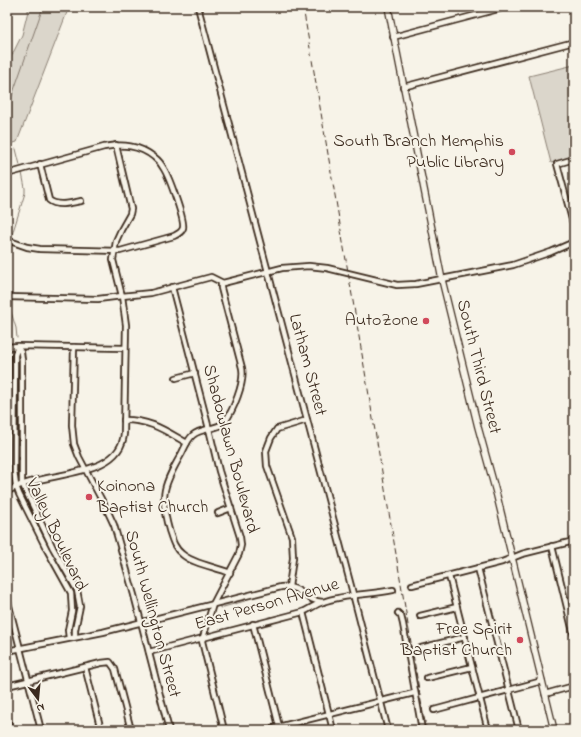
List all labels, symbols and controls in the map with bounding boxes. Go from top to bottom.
place label: South Branch Memphis Public Library [333,129,504,176]
marker: South Branch Memphis Public Library [507,147,517,157]
street label: South Third Street [449,297,507,437]
place label: AutoZone [345,308,419,334]
street label: Latham Street [281,311,333,419]
marker: AutoZone [421,316,431,326]
street label: Shadowlawn Boulevard [195,362,265,536]
street label: Valley Boulevard [18,473,94,596]
place label: Koinona Baptist Church [96,474,208,521]
marker: Koinona Baptist Church [84,492,94,502]
street label: South Wellington Street [116,527,187,701]
street label: East Person Avenue [192,572,343,638]
place label: Free Spirit Baptist Church [400,617,512,664]
marker: Free Spirit Baptist Church [515,635,525,645]
north arrow [18,679,58,719]
text: N [35,699,46,716]

